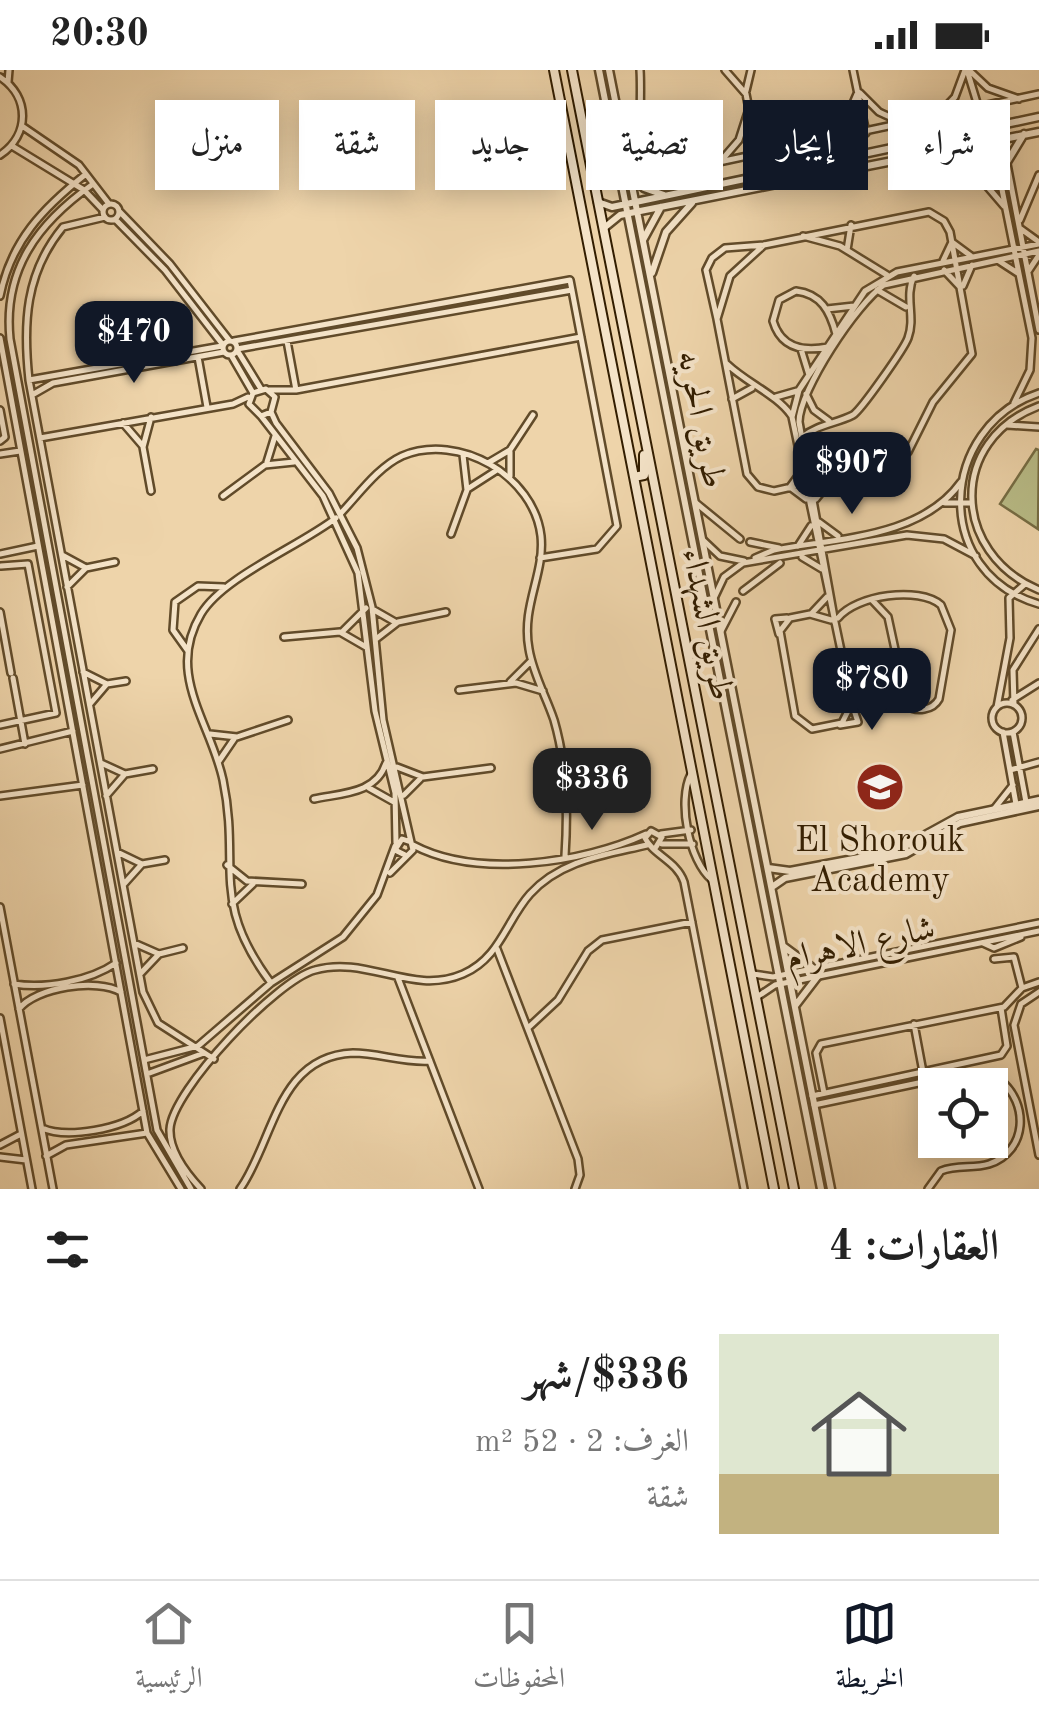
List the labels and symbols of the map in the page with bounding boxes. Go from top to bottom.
pin: $470 [75,301,193,386]
street label: طريق الحريه [668,348,731,492]
pin: $907 [793,432,911,517]
street label: طريق الشهداء [672,545,738,704]
pin: $780 [813,648,931,733]
pin: $336 [533,748,651,833]
school or university icon: El Shorouk Academy [854,761,906,813]
place label: El Shorouk Academy [795,824,965,899]
street label: شارع الاهرام [783,912,941,988]

